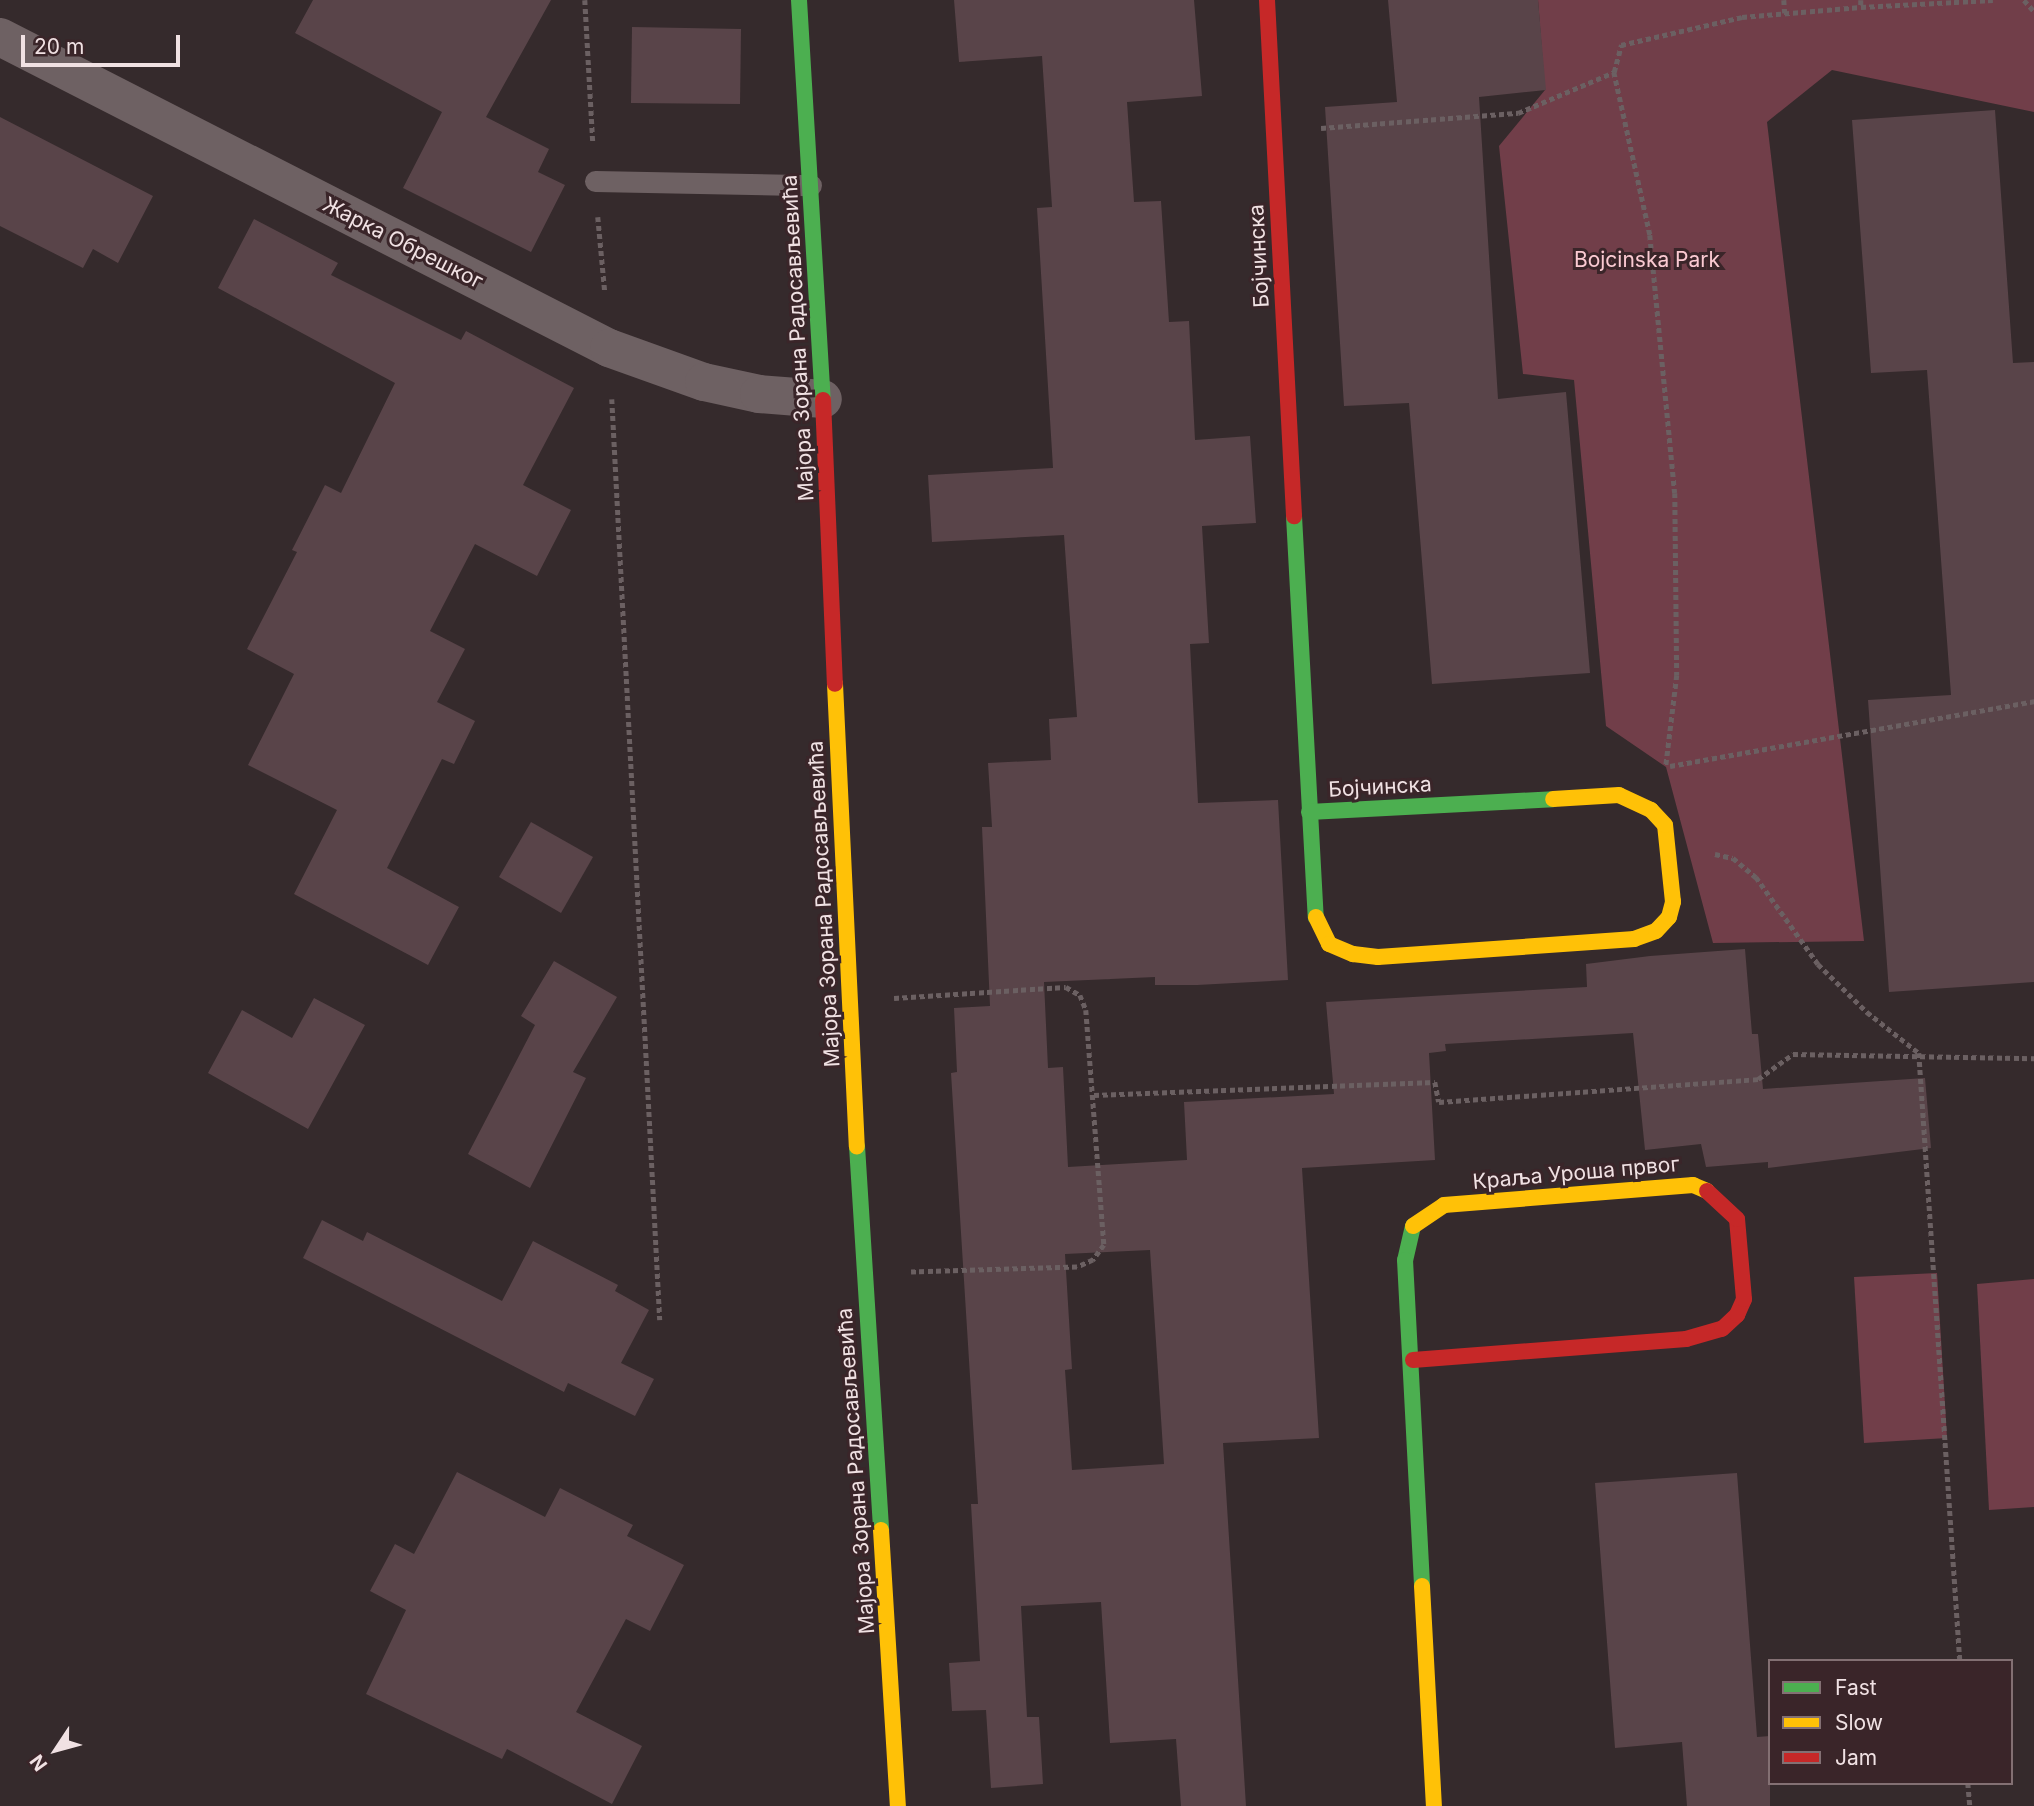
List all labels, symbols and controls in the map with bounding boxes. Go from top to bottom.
scale bar [24,21,184,65]
text: 20 m [34,34,84,59]
street label: Мајора Зорана Радосављевића [777,174,819,502]
street label: Жарка Обрешког [319,192,487,294]
street label: Бојчинска [1244,204,1274,308]
park label: Bojcinska Park [1574,247,1720,273]
street label: Мајора Зорана Радосављевића [803,740,845,1068]
street label: Бојчинска [1328,772,1432,802]
street label: Краља Уроша првог [1471,1151,1681,1195]
street label: Мајора Зорана Радосављевића [832,1307,880,1635]
legend [1768,1659,2013,1785]
text: Fast [1835,1675,1877,1700]
text: Slow [1835,1710,1883,1735]
north arrow [21,1715,91,1785]
text: Jam [1835,1745,1877,1770]
text: N [25,1750,52,1775]

